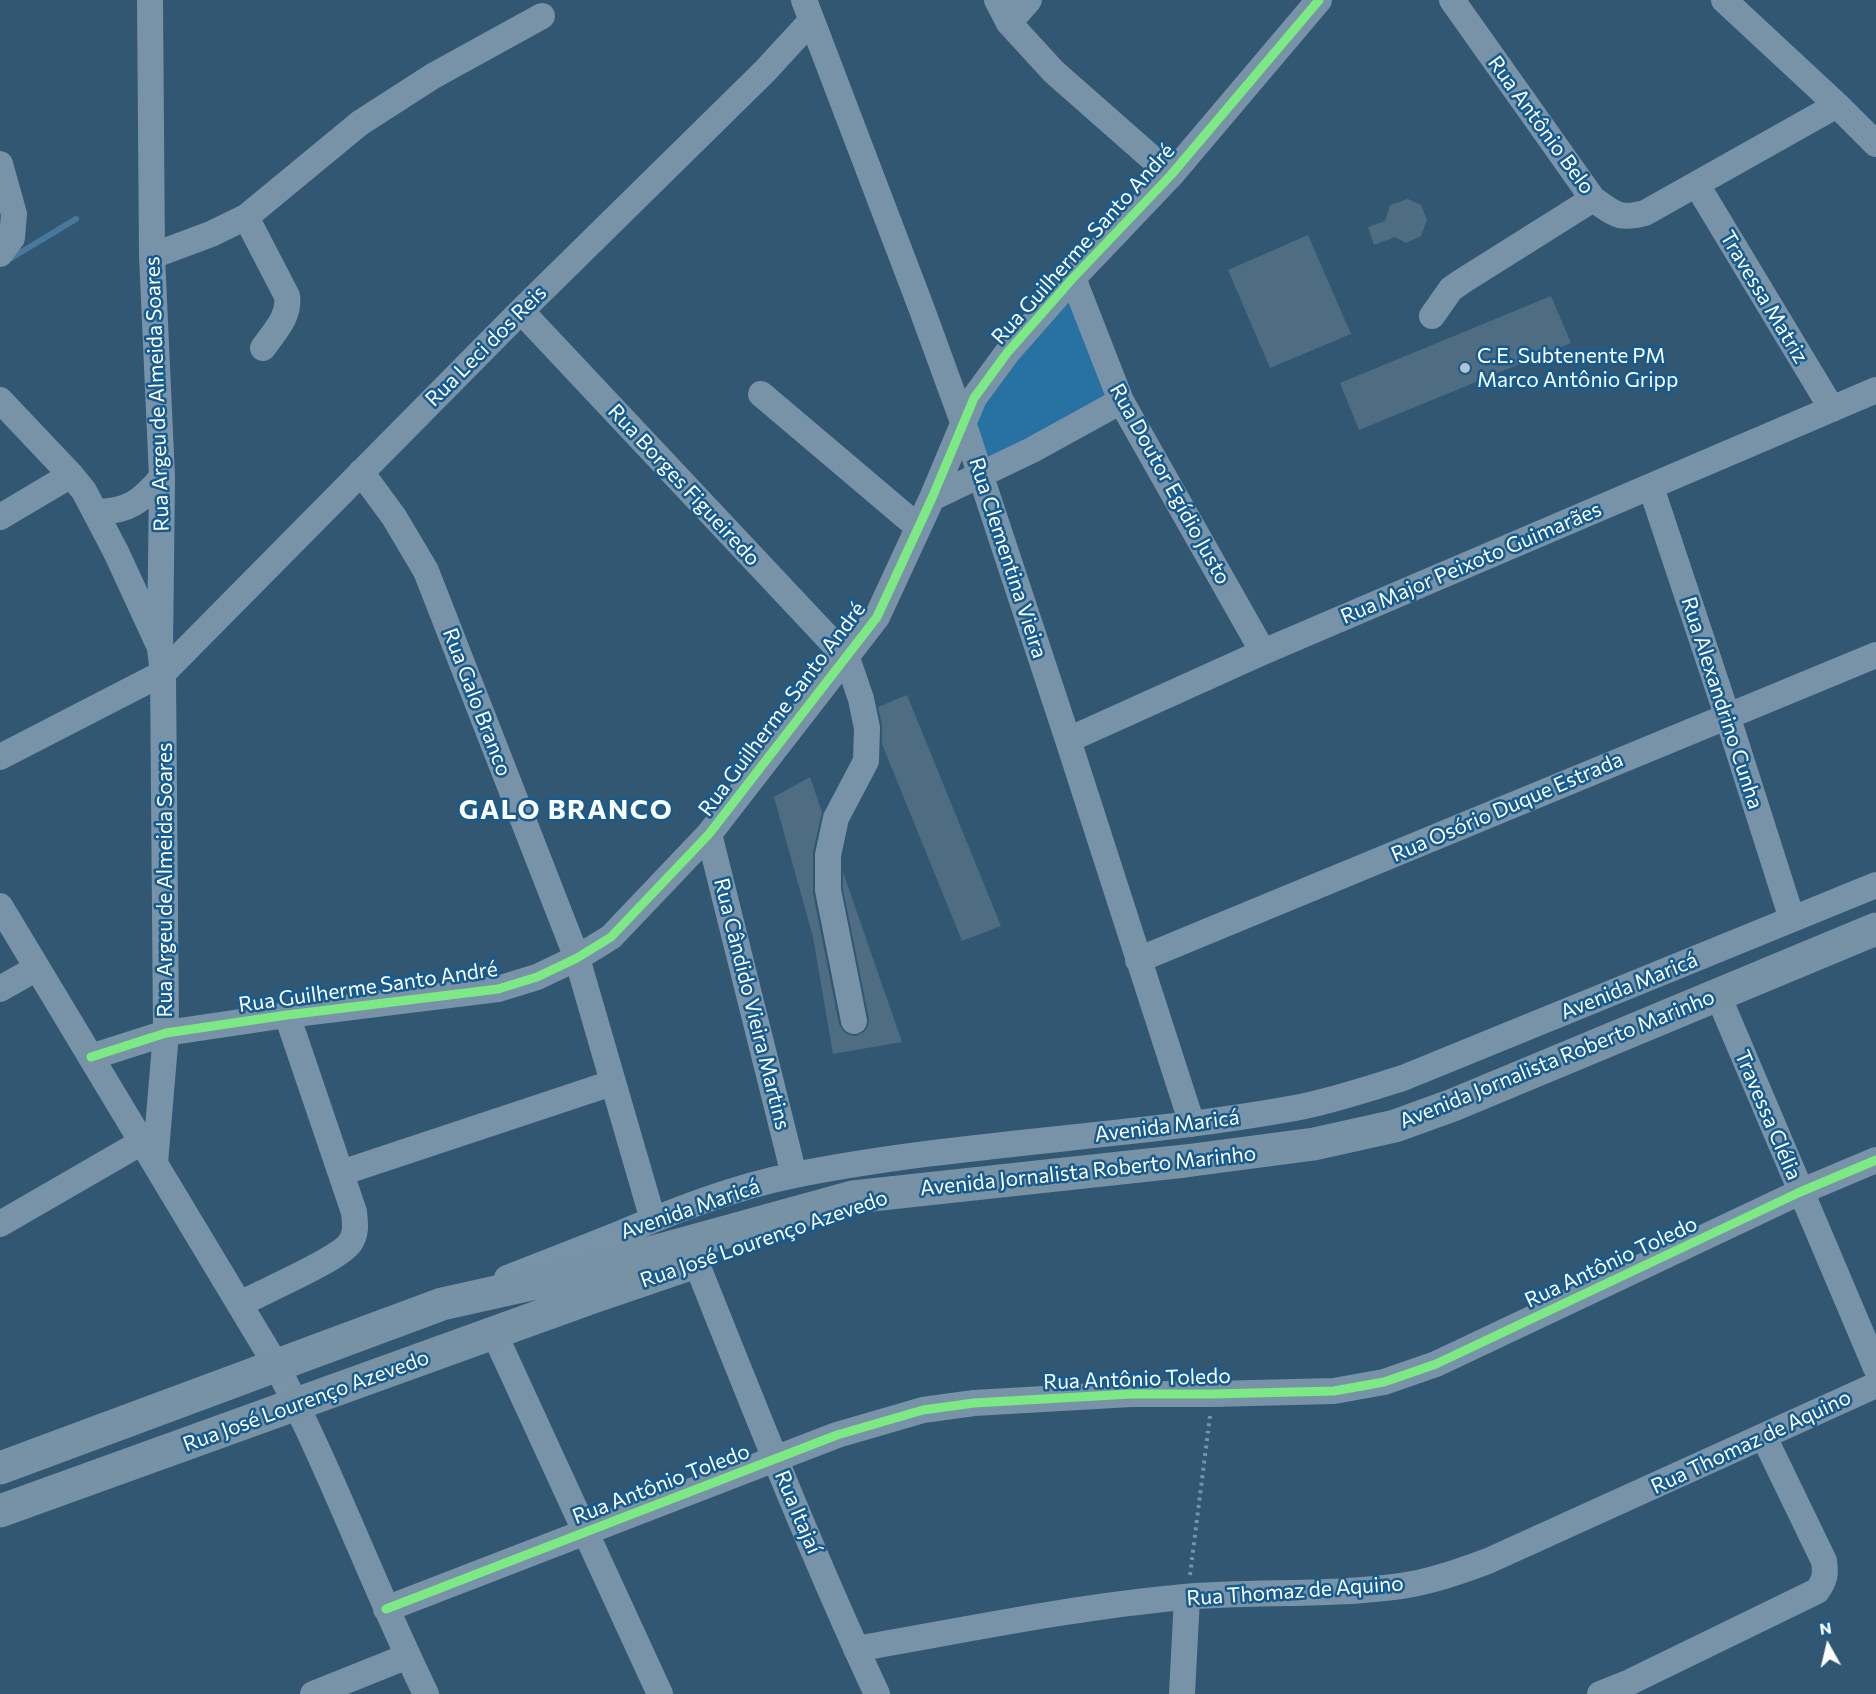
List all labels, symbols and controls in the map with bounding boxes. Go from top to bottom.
street label: Rua Antônio Belo [1482,51,1600,199]
street label: Rua Guilherme Santo André [986,138,1180,350]
street label: Travessa Matriz [1715,226,1813,368]
street label: Rua Argeu de Almeida Soares [140,256,174,532]
street label: Rua Leci dos Reis [420,280,552,412]
place label: C.E. Subtenente PM Marco Antônio Gripp [1477,343,1678,393]
marker: C.E. Subtenente PM Marco Antônio Gripp [1458,361,1472,375]
street label: Rua Doutor Egídio Justo [1104,379,1236,589]
street label: Rua Borges Figueiredo [603,399,765,571]
street label: Rua Clementina Vieira [964,455,1052,661]
street label: Rua Major Peixoto Guimarães [1337,497,1605,629]
street label: Rua Alexandrino Cunha [1676,594,1768,812]
street label: Rua Guilherme Santo André [693,597,871,821]
street label: Rua Galo Branco [437,624,517,780]
street label: Rua Argeu de Almeida Soares [152,742,178,1018]
street label: Rua Osório Duque Estrada [1387,747,1627,867]
district label: GALO BRANCO [459,794,673,826]
street label: Rua Cândido Vieira Martins [708,876,796,1132]
street label: Avenida Maricá [1557,947,1701,1025]
street label: Rua Guilherme Santo André [237,956,499,1018]
street label: Avenida Jornalista Roberto Marinho [1396,984,1718,1134]
street label: Travessa Clélia [1729,1046,1807,1184]
street label: Avenida Maricá [1093,1105,1241,1147]
street label: Avenida Jornalista Roberto Marinho [919,1141,1257,1201]
street label: Avenida Maricá [617,1173,763,1245]
street label: Rua José Lourenço Azevedo [637,1185,891,1293]
street label: Rua Antônio Toledo [1521,1211,1701,1313]
street label: Rua José Lourenço Azevedo [180,1345,432,1457]
street label: Rua Antônio Toledo [1043,1363,1231,1395]
street label: Rua Thomaz de Aquino [1647,1385,1855,1499]
street label: Rua Antônio Toledo [569,1439,753,1529]
street label: Rua Itajaí [769,1467,827,1557]
street label: Rua Thomaz de Aquino [1186,1571,1404,1611]
north arrow [1798,1616,1858,1676]
text: N [1818,1617,1833,1638]

